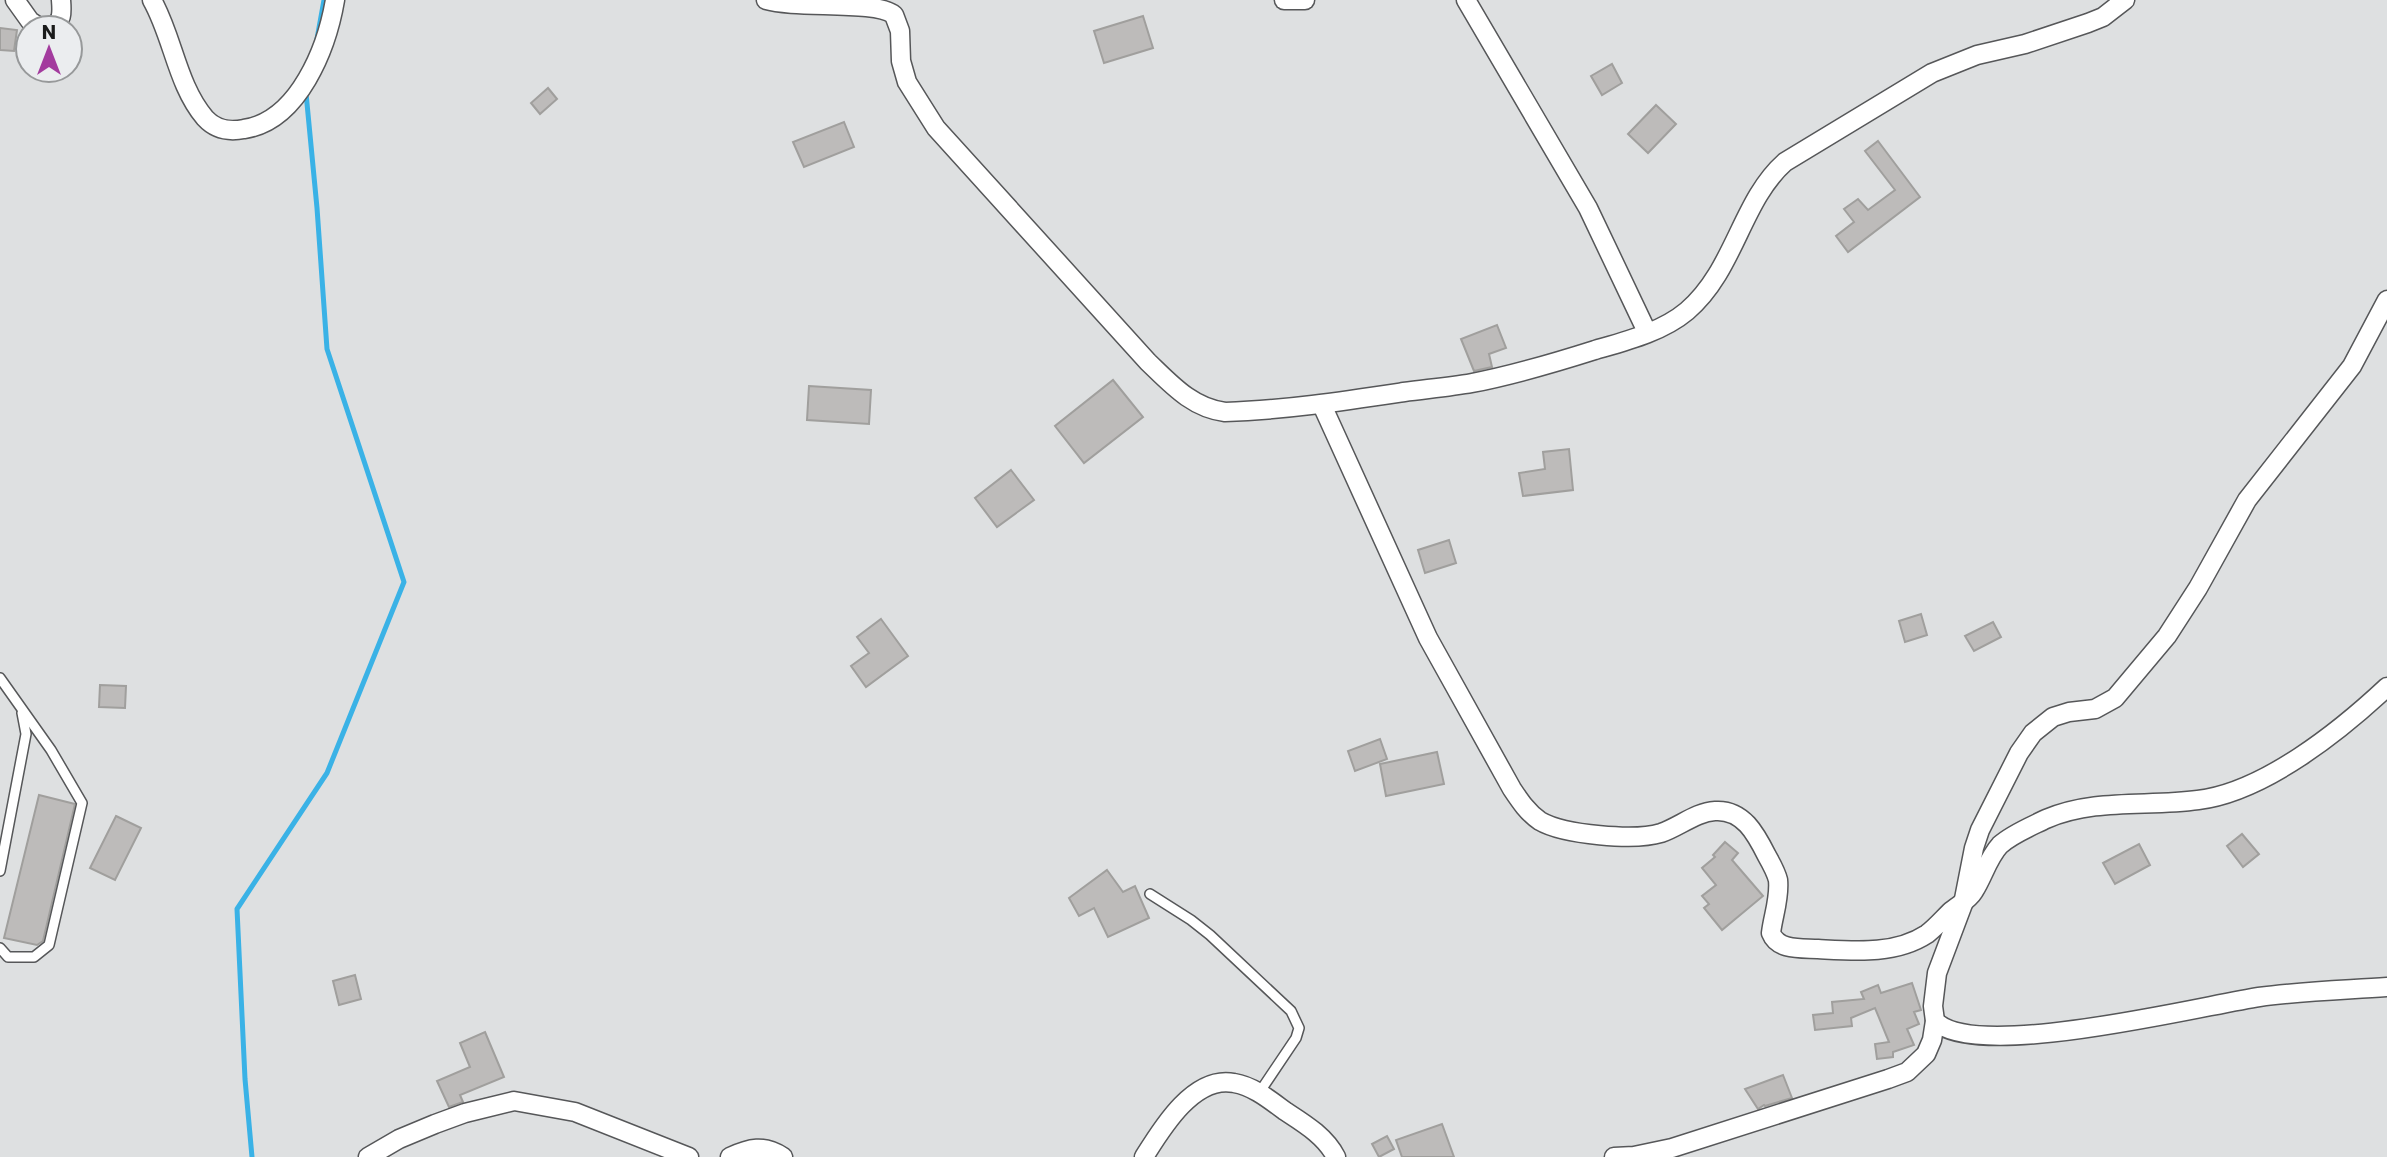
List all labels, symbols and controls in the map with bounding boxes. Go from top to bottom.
north arrow [14,14,84,84]
text: N [42,19,56,46]

